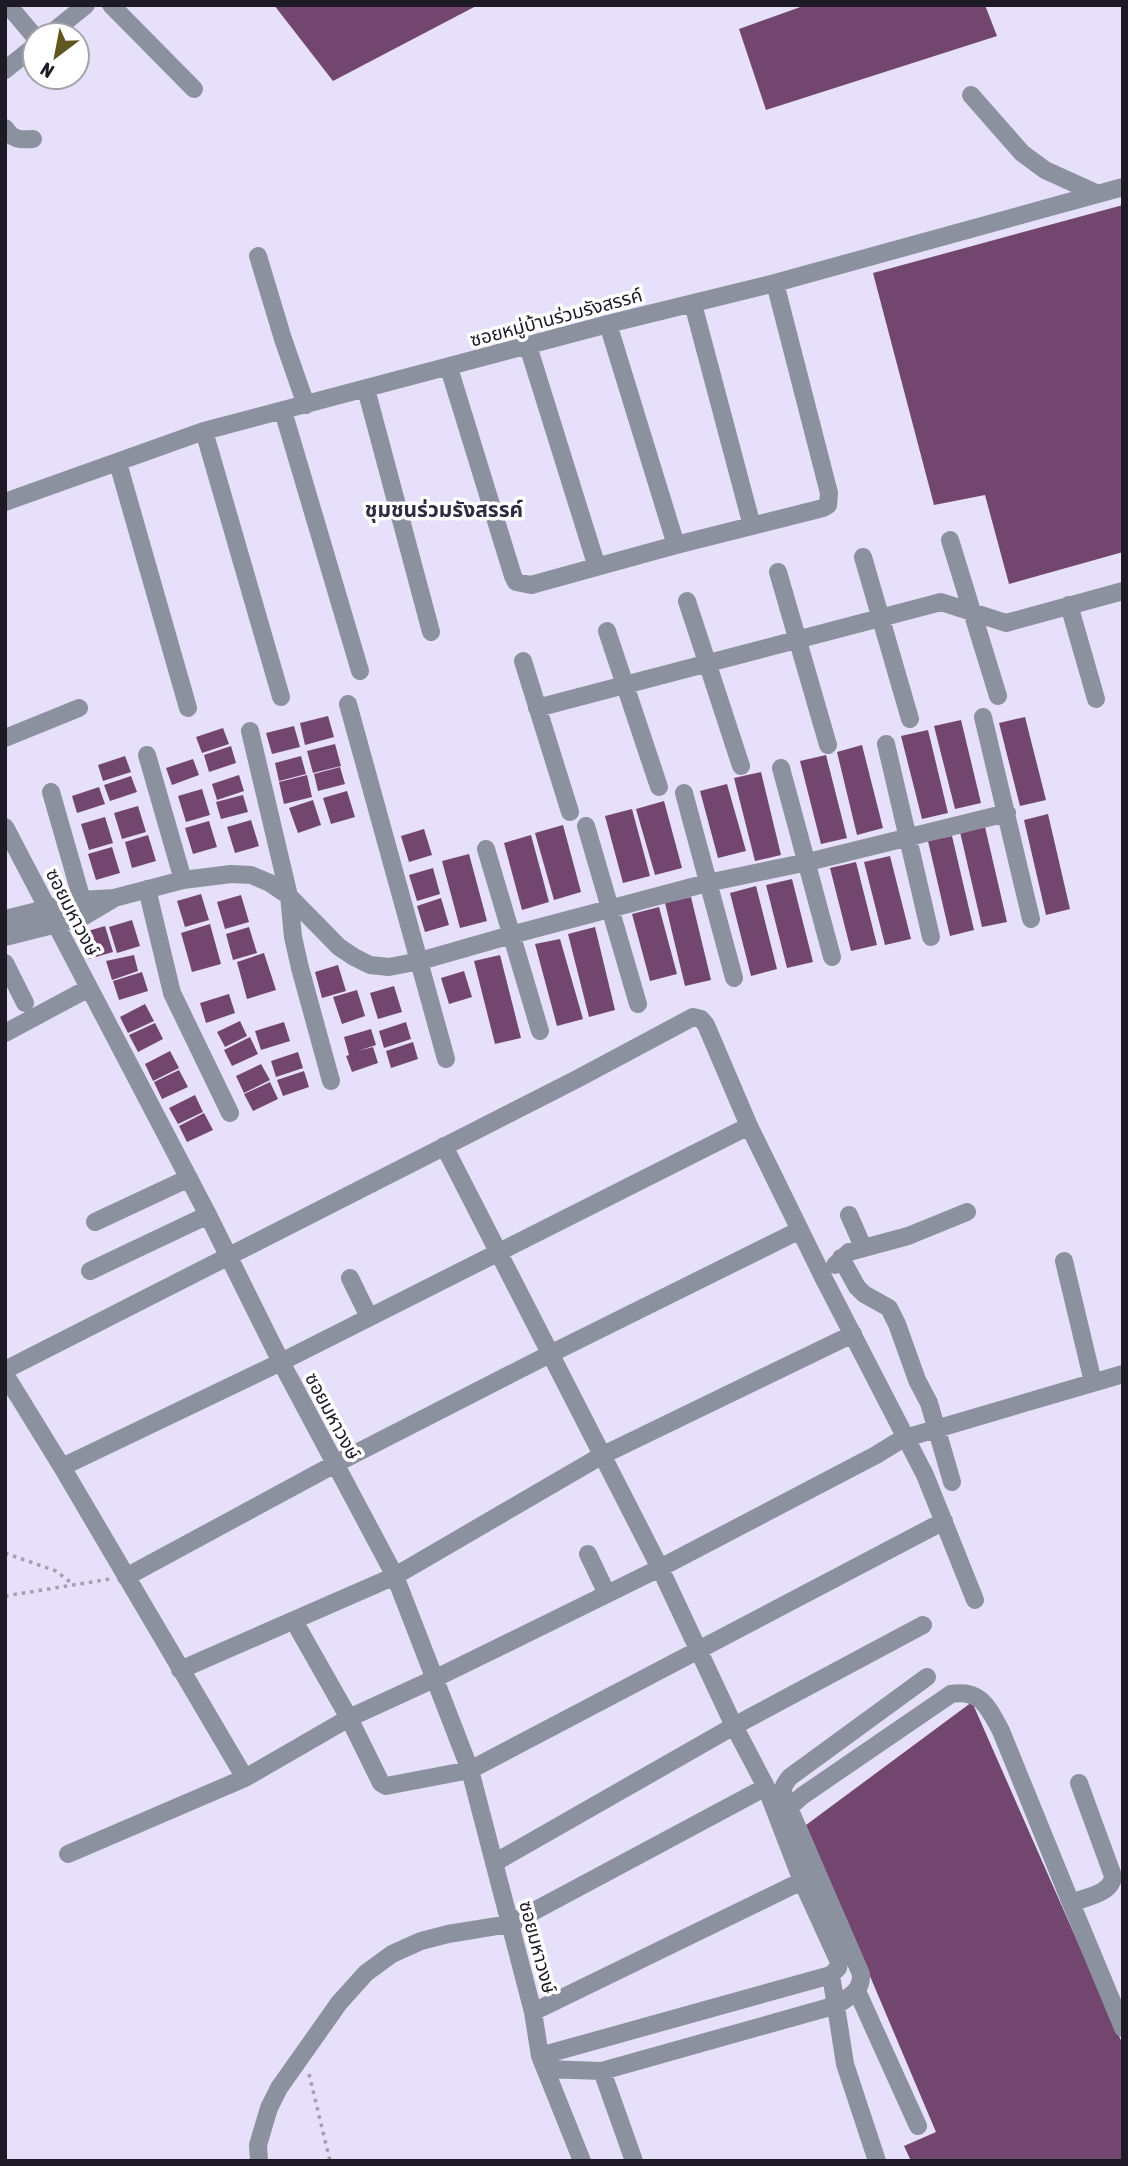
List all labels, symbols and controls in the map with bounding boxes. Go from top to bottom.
north arrow [21,21,91,91]
text: N [36,58,58,83]
street label: ซอยหมู่บ้านร่วมรังสรรค์ [468,283,645,352]
district label: ชุมชนร่วมรังสรรค์ [365,497,523,523]
street label: ซอยมหาวงษ์ [42,865,104,959]
street label: ซอยมหาวงษ์ [301,1369,365,1463]
street label: ซอยมหาวงษ์ [515,1898,561,1996]

